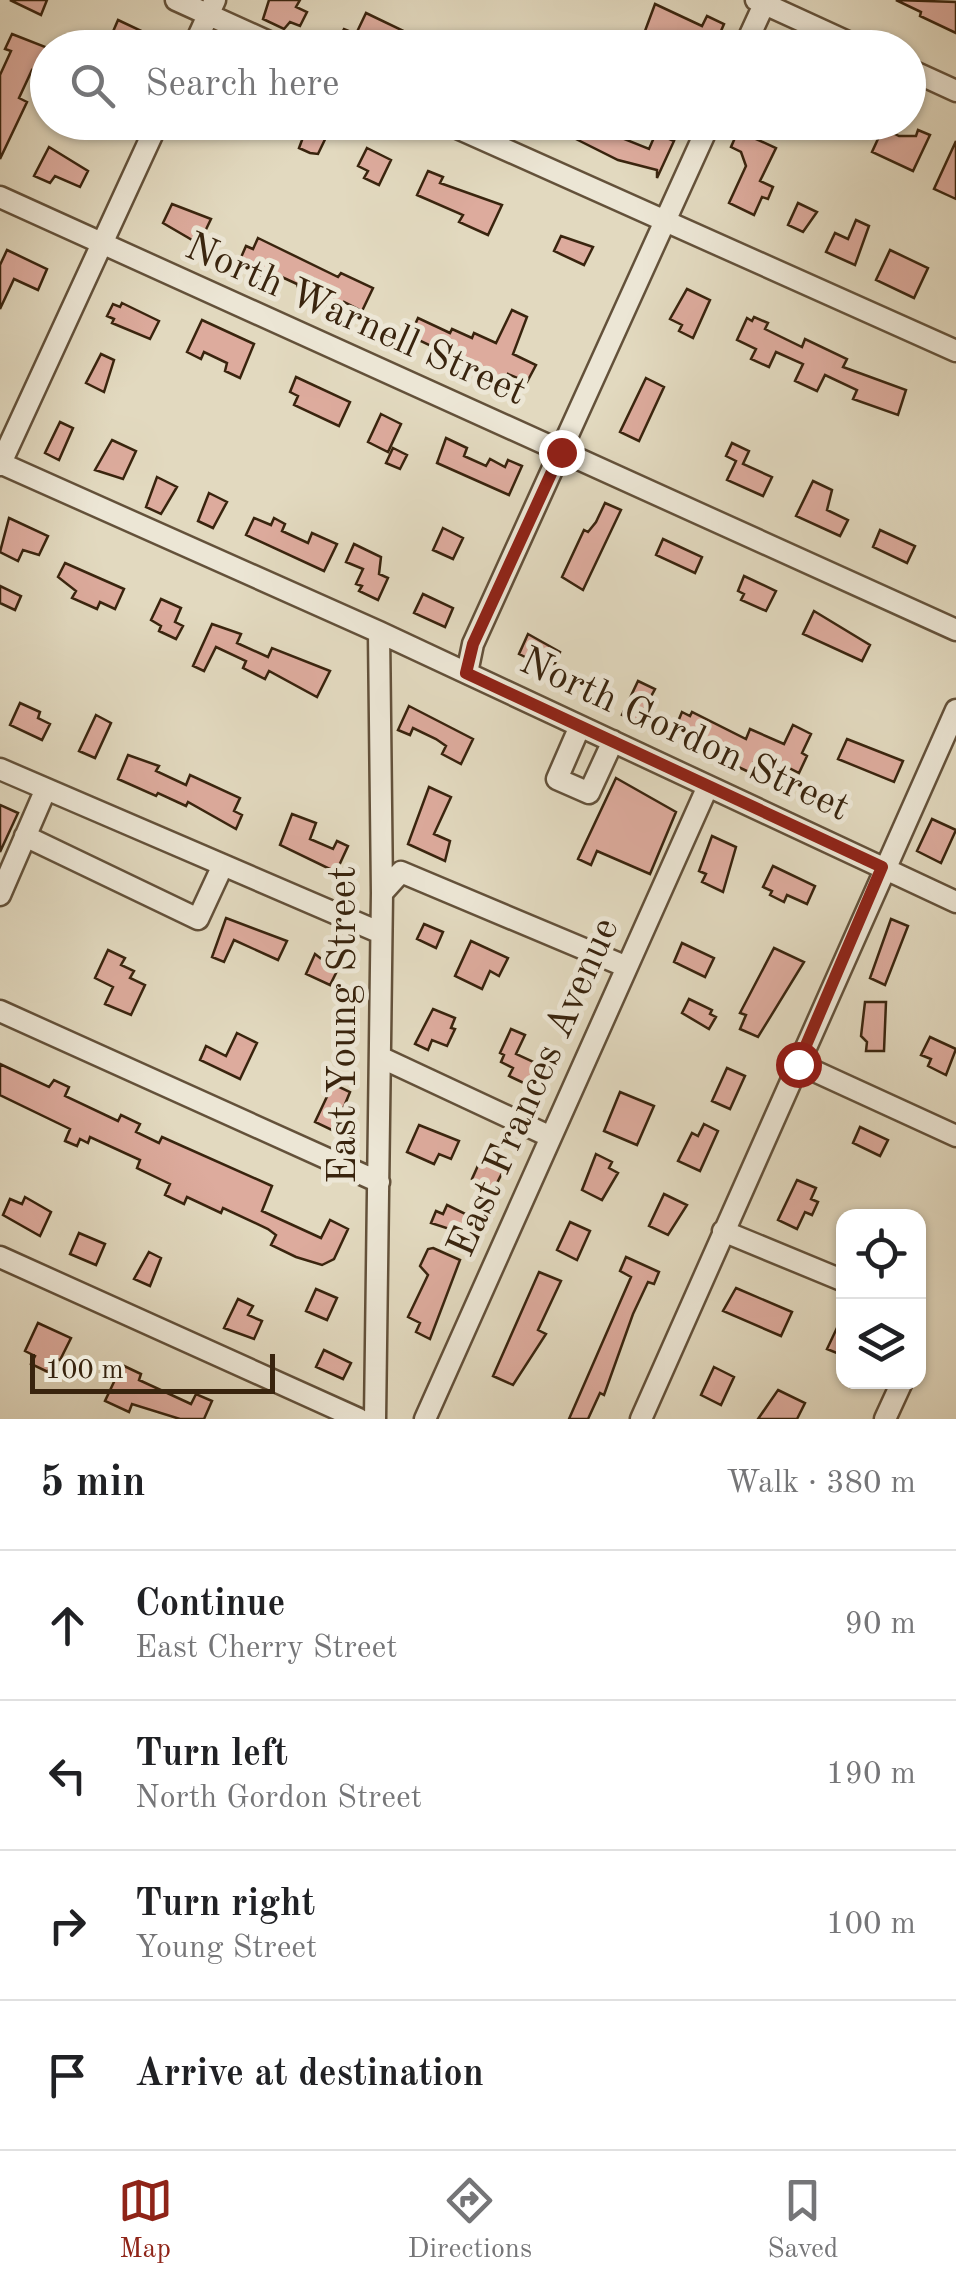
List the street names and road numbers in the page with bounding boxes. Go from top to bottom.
street label: North Warnell Street [179,228,531,414]
street label: North Gordon Street [513,642,855,830]
street label: East Young Street [325,866,365,1184]
street label: East Frances Avenue [442,913,628,1263]

